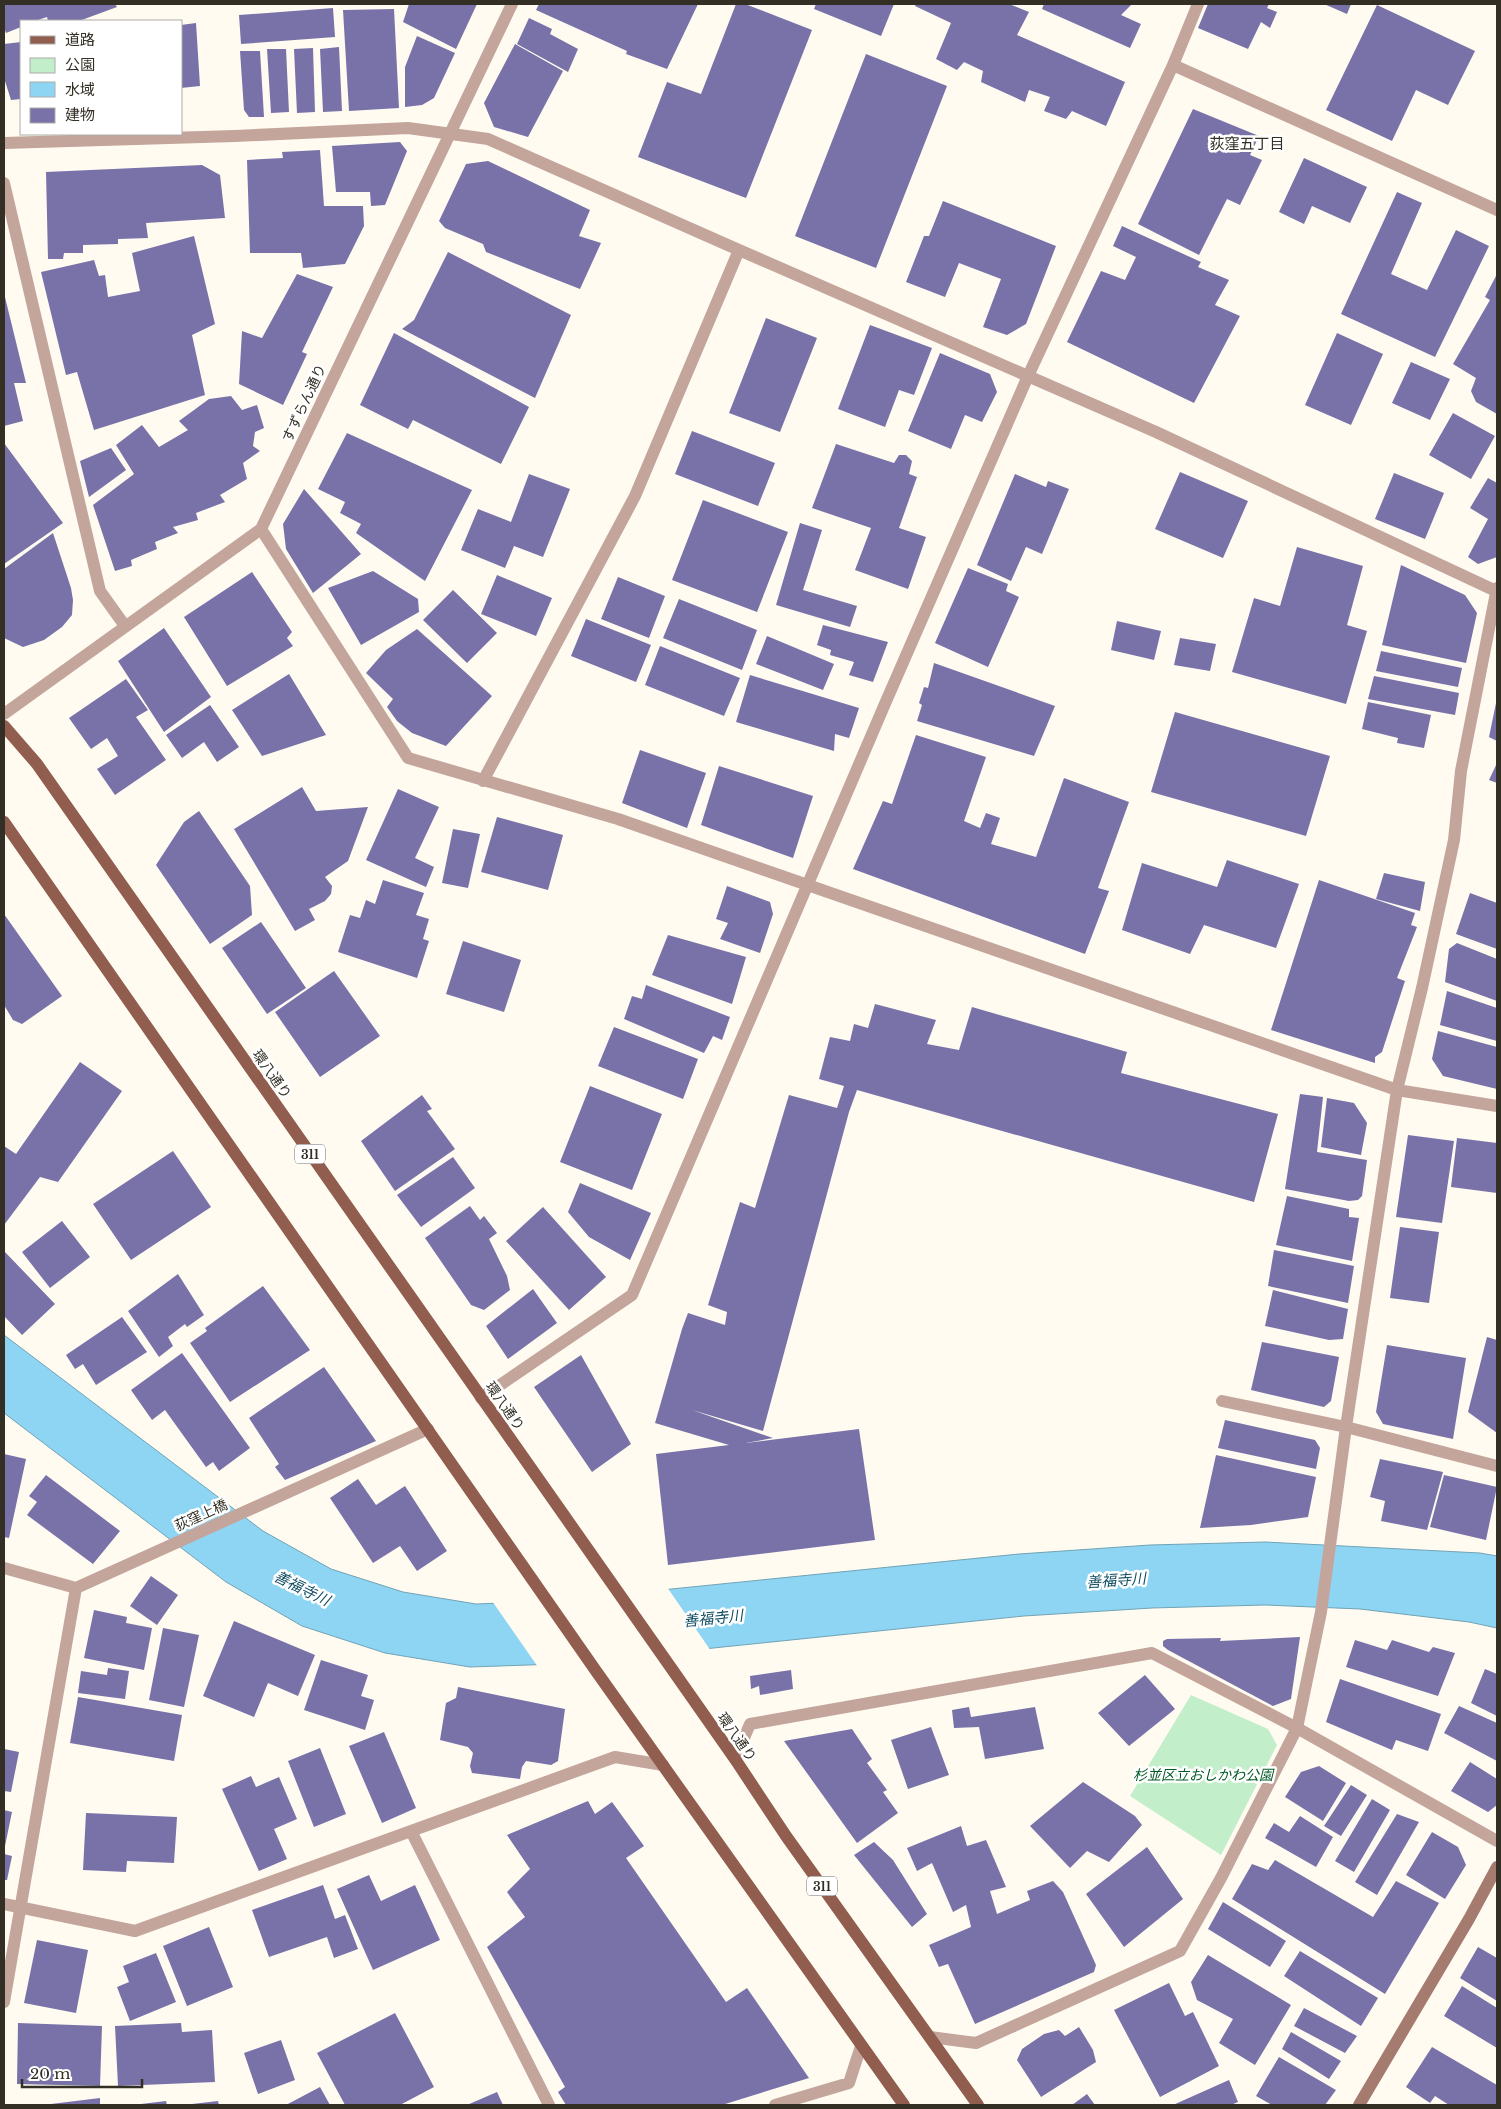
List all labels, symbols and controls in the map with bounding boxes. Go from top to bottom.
legend [20,20,182,135]
text: 道路 [65,30,95,49]
text: 公園 [65,55,95,74]
text: 水域 [65,80,95,99]
text: 建物 [65,105,95,124]
district label: 荻窪五丁目 [1209,134,1285,153]
street label: すずらん通り [278,361,330,445]
street label: 環八通り [249,1046,295,1102]
road number: 311 [295,1144,325,1164]
street label: 環八通り [482,1378,528,1434]
street label: 荻窪上橋 [172,1495,230,1535]
water label: 善福寺川 [271,1566,335,1611]
water label: 善福寺川 [1085,1568,1149,1592]
water label: 善福寺川 [682,1605,746,1631]
street label: 環八通り [714,1709,760,1765]
park label: 杉並区立おしかわ公園 [1133,1766,1275,1784]
road number: 311 [807,1876,837,1895]
scale bar [22,2056,142,2088]
text: 20 m [30,2064,70,2083]

